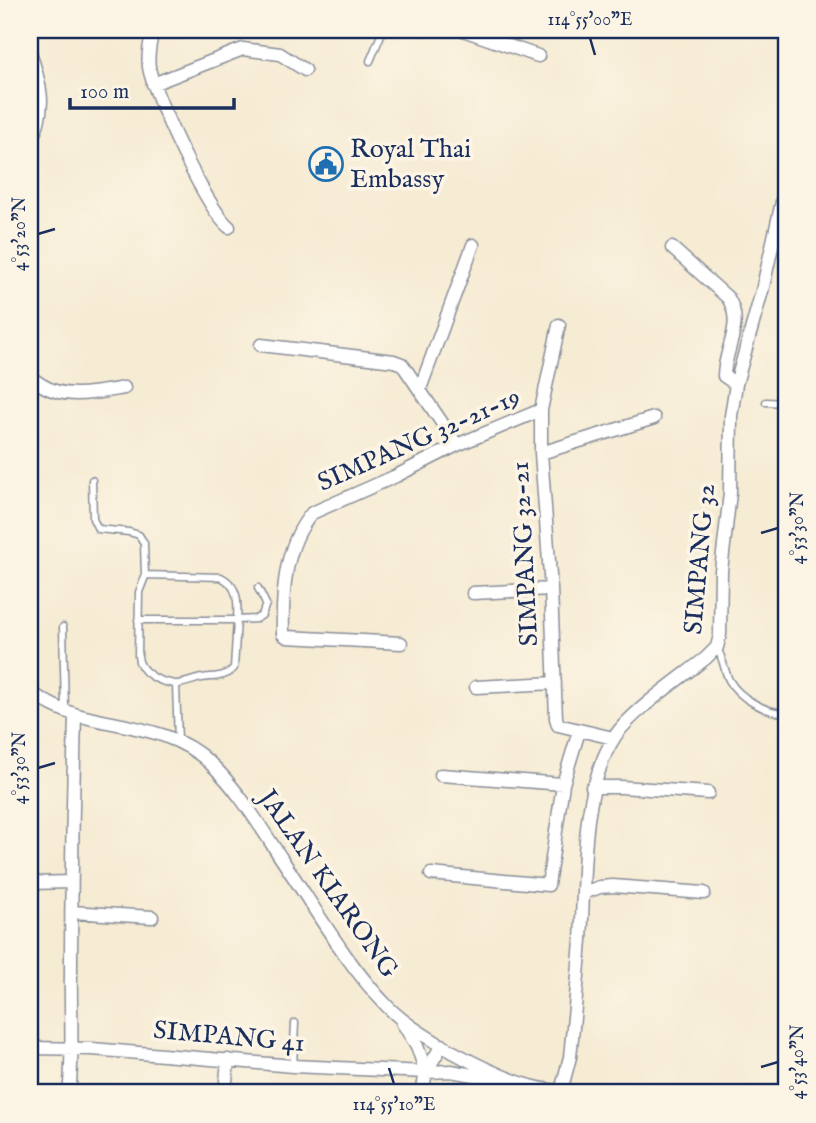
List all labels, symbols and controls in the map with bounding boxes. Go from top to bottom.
text: 114°55'00"E [547,9,633,32]
scale bar [70,66,234,110]
text: 100 m [80,79,129,106]
place label: Royal Thai Embassy [350,133,471,196]
public building icon: Royal Thai Embassy [307,145,345,183]
text: 4°53'20"N [9,196,32,271]
street label: SIMPANG 32-21-19 [313,381,525,499]
street label: SIMPANG 32-21 [504,461,546,647]
street label: SIMPANG 32 [677,482,723,636]
text: 4°53'30"N [787,491,810,564]
text: 4°53'30"N [9,731,32,804]
street label: JALAN KIARONG [249,781,406,985]
street label: SIMPANG 41 [152,1014,306,1060]
text: 4°53'40"N [787,1024,810,1099]
text: 114°55'10"E [353,1094,435,1117]

